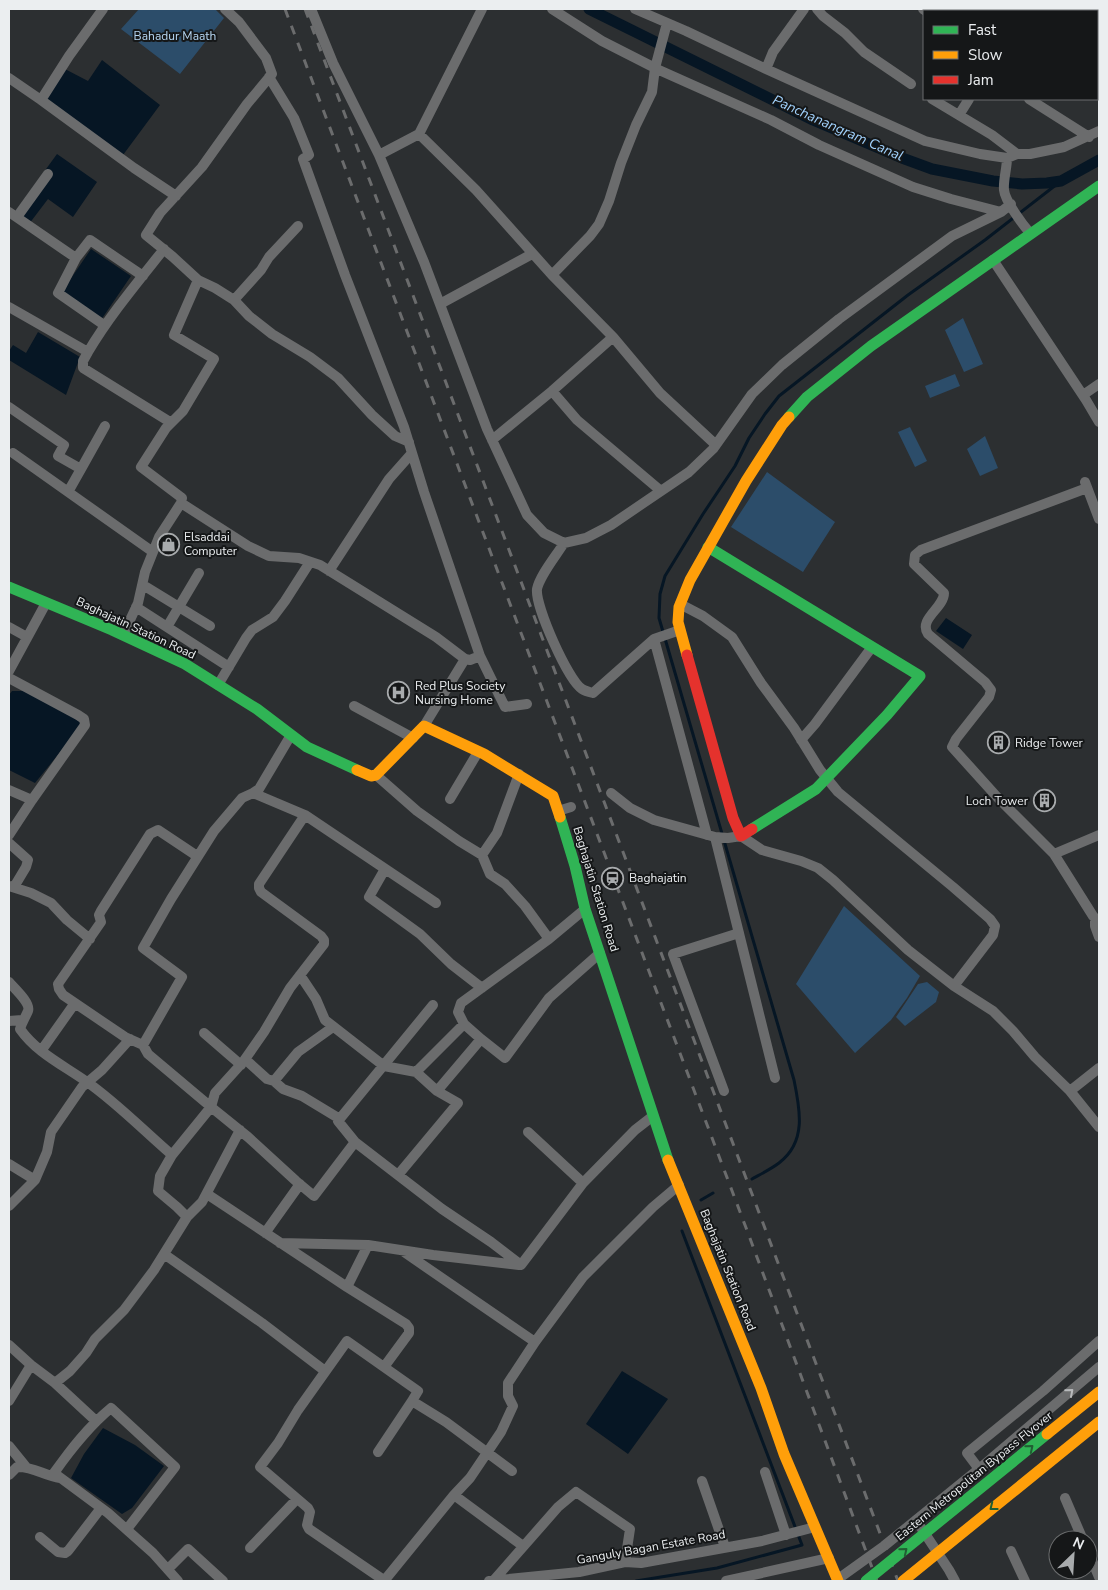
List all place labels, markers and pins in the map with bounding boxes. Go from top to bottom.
place label: Elsaddai Computer [184,529,238,559]
shop icon: Elsaddai Computer [156,532,180,556]
place label: Red Plus Society Nursing Home [415,678,506,708]
hospital icon: Red Plus Society Nursing Home [387,681,411,705]
building icon: Ridge Tower [987,731,1011,755]
place label: Ridge Tower [1015,735,1084,751]
building icon: Loch Tower [1032,789,1056,813]
place label: Loch Tower [966,793,1029,809]
station icon: Baghajatin [601,866,625,890]
place label: Baghajatin [629,870,687,886]

